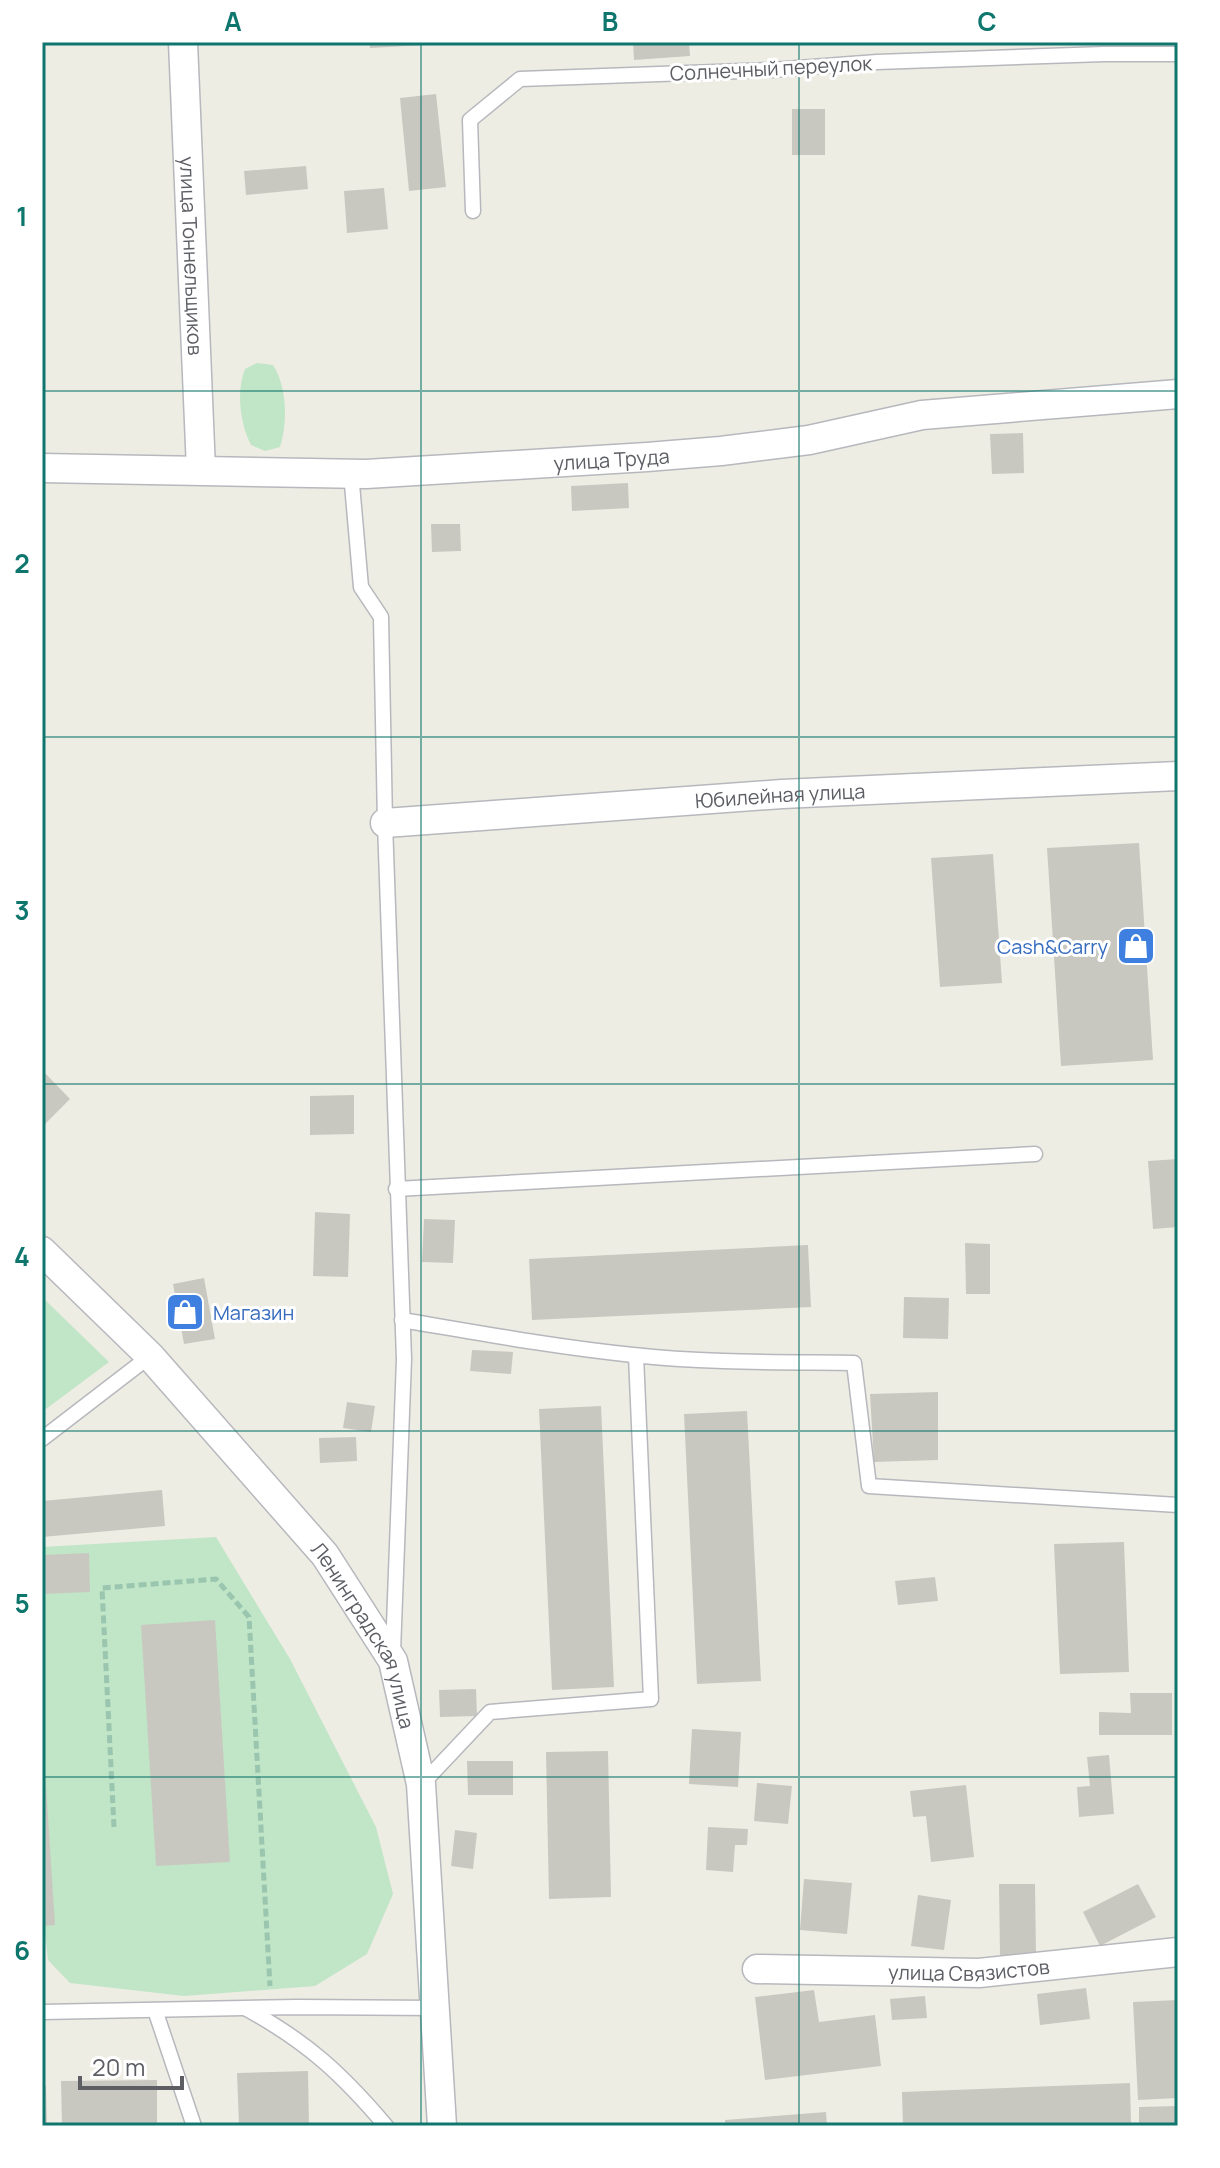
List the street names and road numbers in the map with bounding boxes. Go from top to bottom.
street label: Солнечный переулок [669,49,874,87]
street label: улица Тоннельщиков [174,156,210,356]
street label: улица Труда [553,442,671,476]
street label: Юбилейная улица [694,777,866,814]
street label: Ленинградская улица [306,1536,421,1731]
street label: улица Связистов [888,1952,1051,1987]

